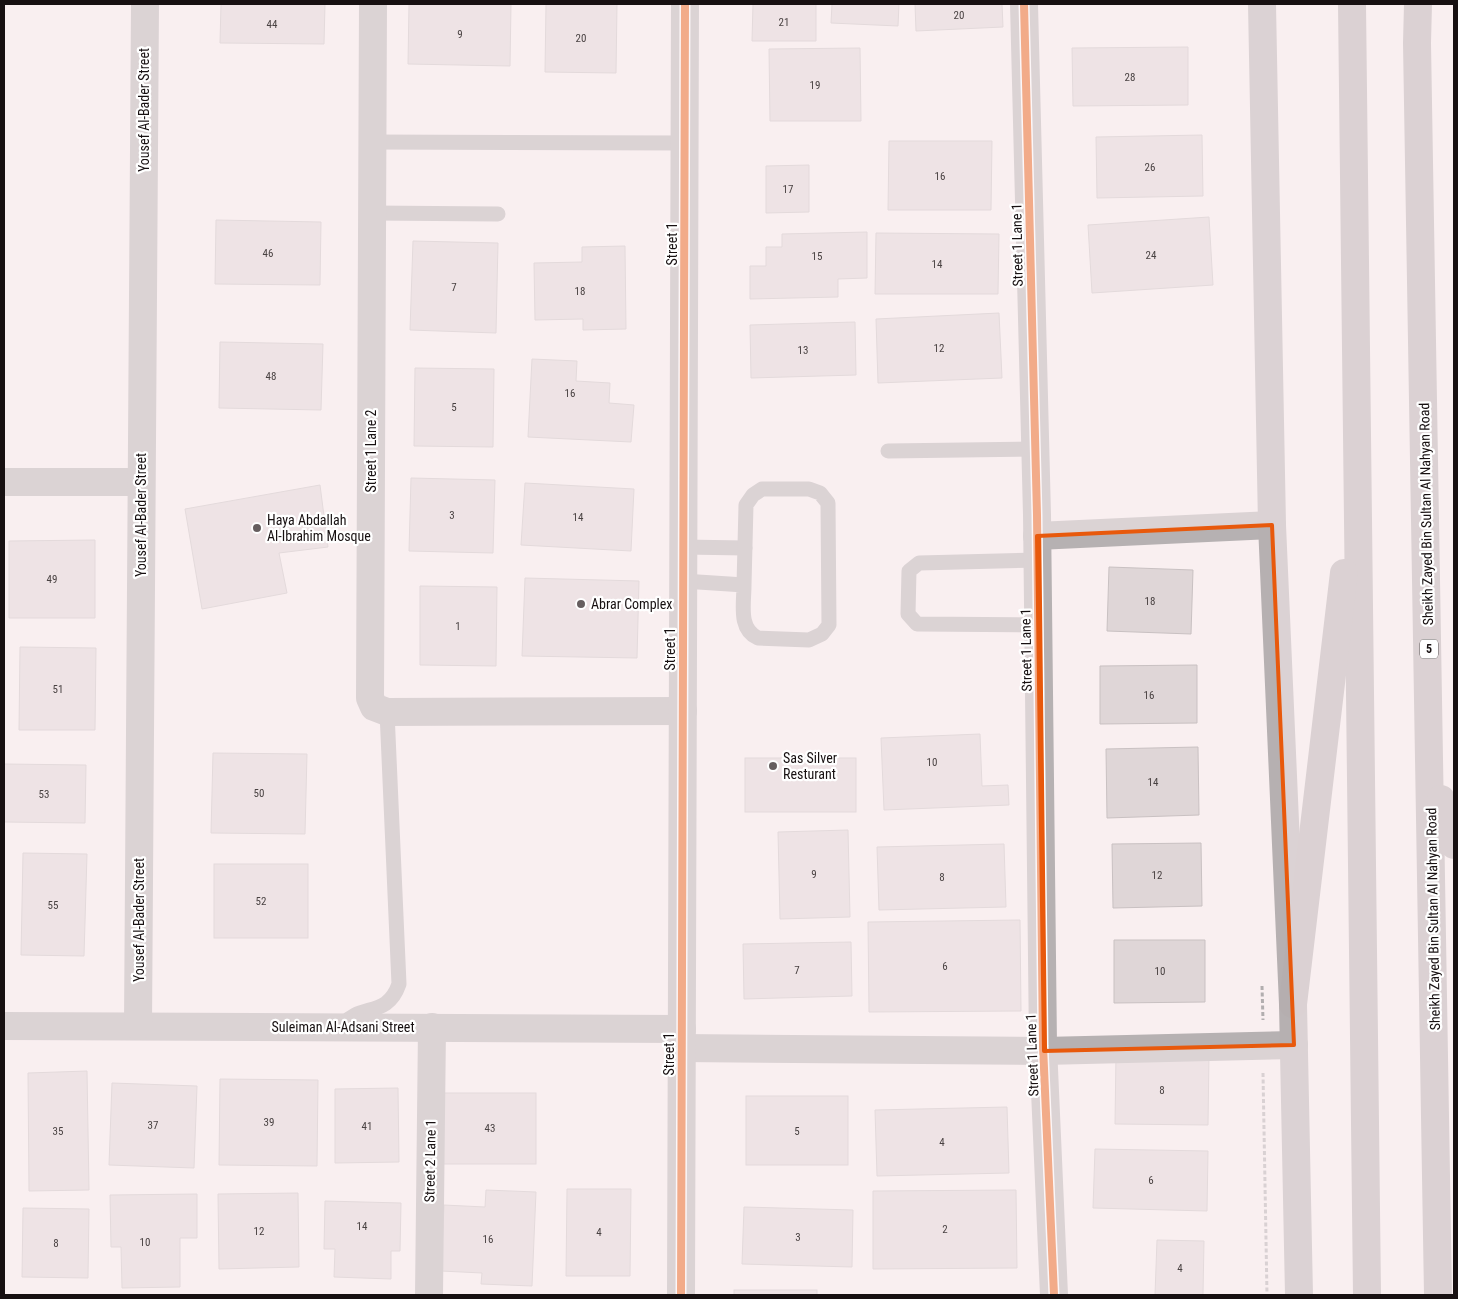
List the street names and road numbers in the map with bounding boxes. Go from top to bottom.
street label: Yousef Al-Bader Street [136,48,152,172]
street label: Street 1 Lane 1 [1008,203,1026,287]
street label: Street 1 [664,223,680,265]
street label: Sheikh Zayed Bin Sultan Al Nahyan Road [1416,403,1436,625]
street label: Street 1 Lane 2 [363,409,379,492]
street label: Yousef Al-Bader Street [133,453,149,577]
street label: Street 1 Lane 1 [1017,608,1035,692]
street label: Street 1 [662,628,678,670]
road number: 5 [1420,640,1438,659]
street label: Sheikh Zayed Bin Sultan Al Nahyan Road [1423,808,1443,1030]
street label: Yousef Al-Bader Street [131,858,147,982]
street label: Street 1 Lane 1 [1023,1013,1041,1097]
street label: Suleiman Al-Adsani Street [271,1019,415,1035]
street label: Street 1 [661,1033,677,1075]
street label: Street 2 Lane 1 [421,1119,439,1203]

